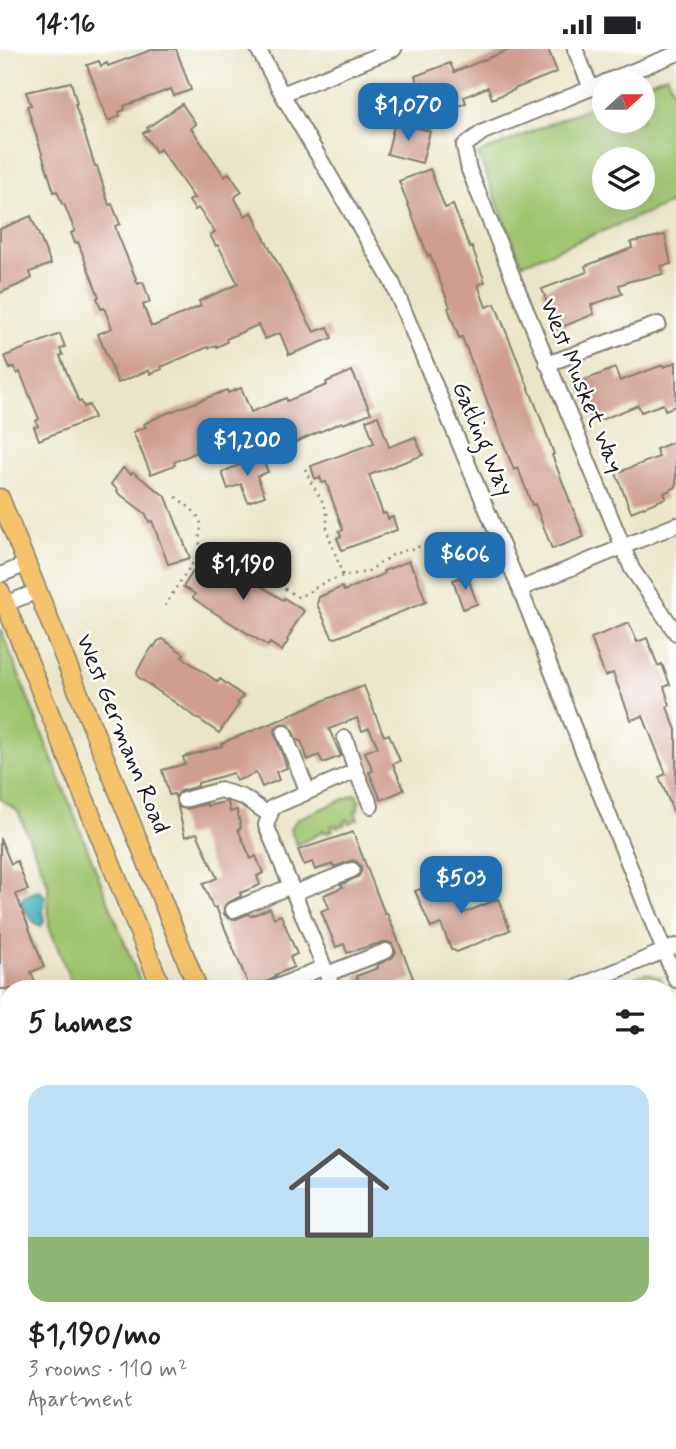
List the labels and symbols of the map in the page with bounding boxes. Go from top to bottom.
north arrow [592,70,654,133]
pin: $1,070 [351,83,465,143]
street label: West Musket Way [532,294,630,478]
street label: Gatling Way [441,377,520,502]
pin: $1,200 [190,419,304,478]
pin: $606 [424,533,506,592]
pin: $1,190 [186,543,300,602]
street label: West Germann Road [68,630,176,838]
pin: $503 [420,857,502,916]

